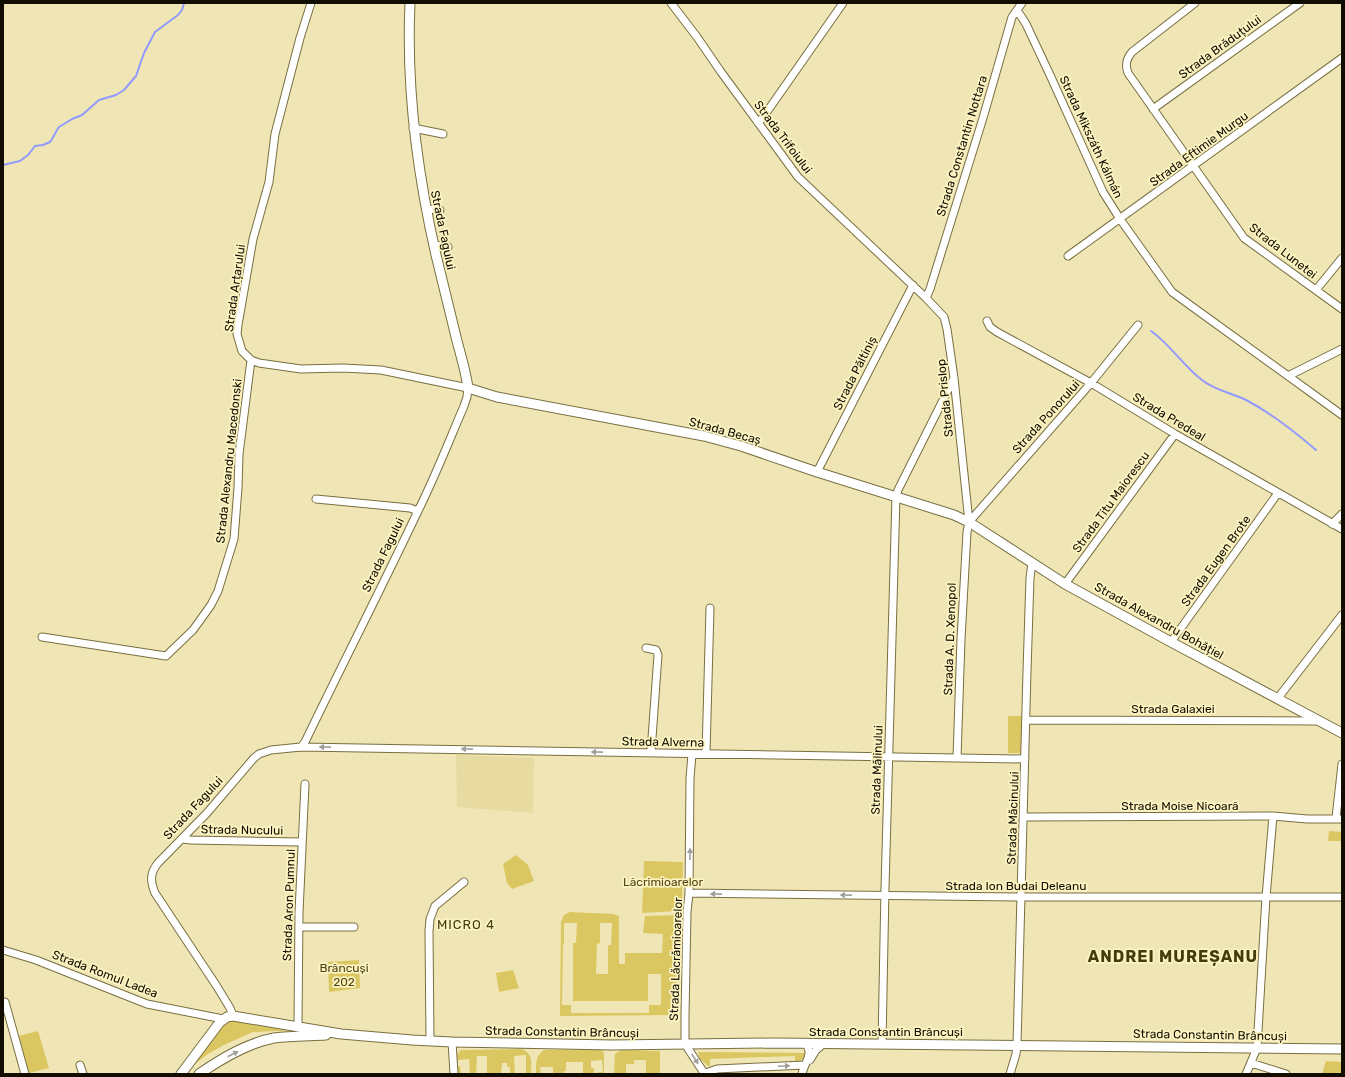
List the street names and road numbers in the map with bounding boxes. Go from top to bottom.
street label: Strada Brăduțului [1176,12,1264,82]
street label: Strada Constantin Nottara [934,74,990,218]
street label: Strada Mikszáth Kálmán [1056,74,1126,200]
street label: Strada Trifoiului [751,98,815,176]
street label: Strada Eftimie Murgu [1147,109,1251,189]
street label: Strada Fagului [428,189,458,271]
street label: Strada Lunetei [1246,220,1320,282]
street label: Strada Arțarului [222,243,248,333]
street label: Strada Păltiniș [830,334,880,412]
street label: Strada Prislop [934,358,956,438]
street label: Strada Alexandru Macedonski [213,378,245,544]
street label: Strada Ponorului [1010,378,1083,456]
street label: Strada Predeal [1130,390,1208,444]
street label: Strada Becaș [687,415,763,447]
street label: Strada Titu Maiorescu [1070,449,1152,555]
street label: Strada Eugen Brote [1178,512,1254,609]
street label: Strada Fagului [359,516,407,594]
street label: Strada Alexandru Bohățiel [1092,580,1226,662]
street label: Strada A. D. Xenopol [941,582,959,696]
street label: Strada Galaxiei [1131,702,1215,716]
street label: Strada Mălinului [868,725,886,815]
street label: Strada Alverna [622,734,704,750]
street label: Strada Măcinului [1004,771,1022,865]
street label: Strada Fagului [160,774,226,842]
street label: Strada Moise Nicoară [1121,799,1239,813]
street label: Strada Nucului [201,822,283,838]
street label: Strada Aron Pumnul [280,849,298,961]
street label: Strada Ion Budai Deleanu [946,879,1086,893]
street label: Strada Lăcrămioarelor [667,897,685,1021]
street label: Strada Romul Ladea [50,947,160,1001]
street label: Strada Constantin Brâncuși [485,1024,639,1040]
street label: Strada Constantin Brâncuși [809,1025,963,1039]
street label: Strada Constantin Brâncuși [1133,1027,1287,1043]

